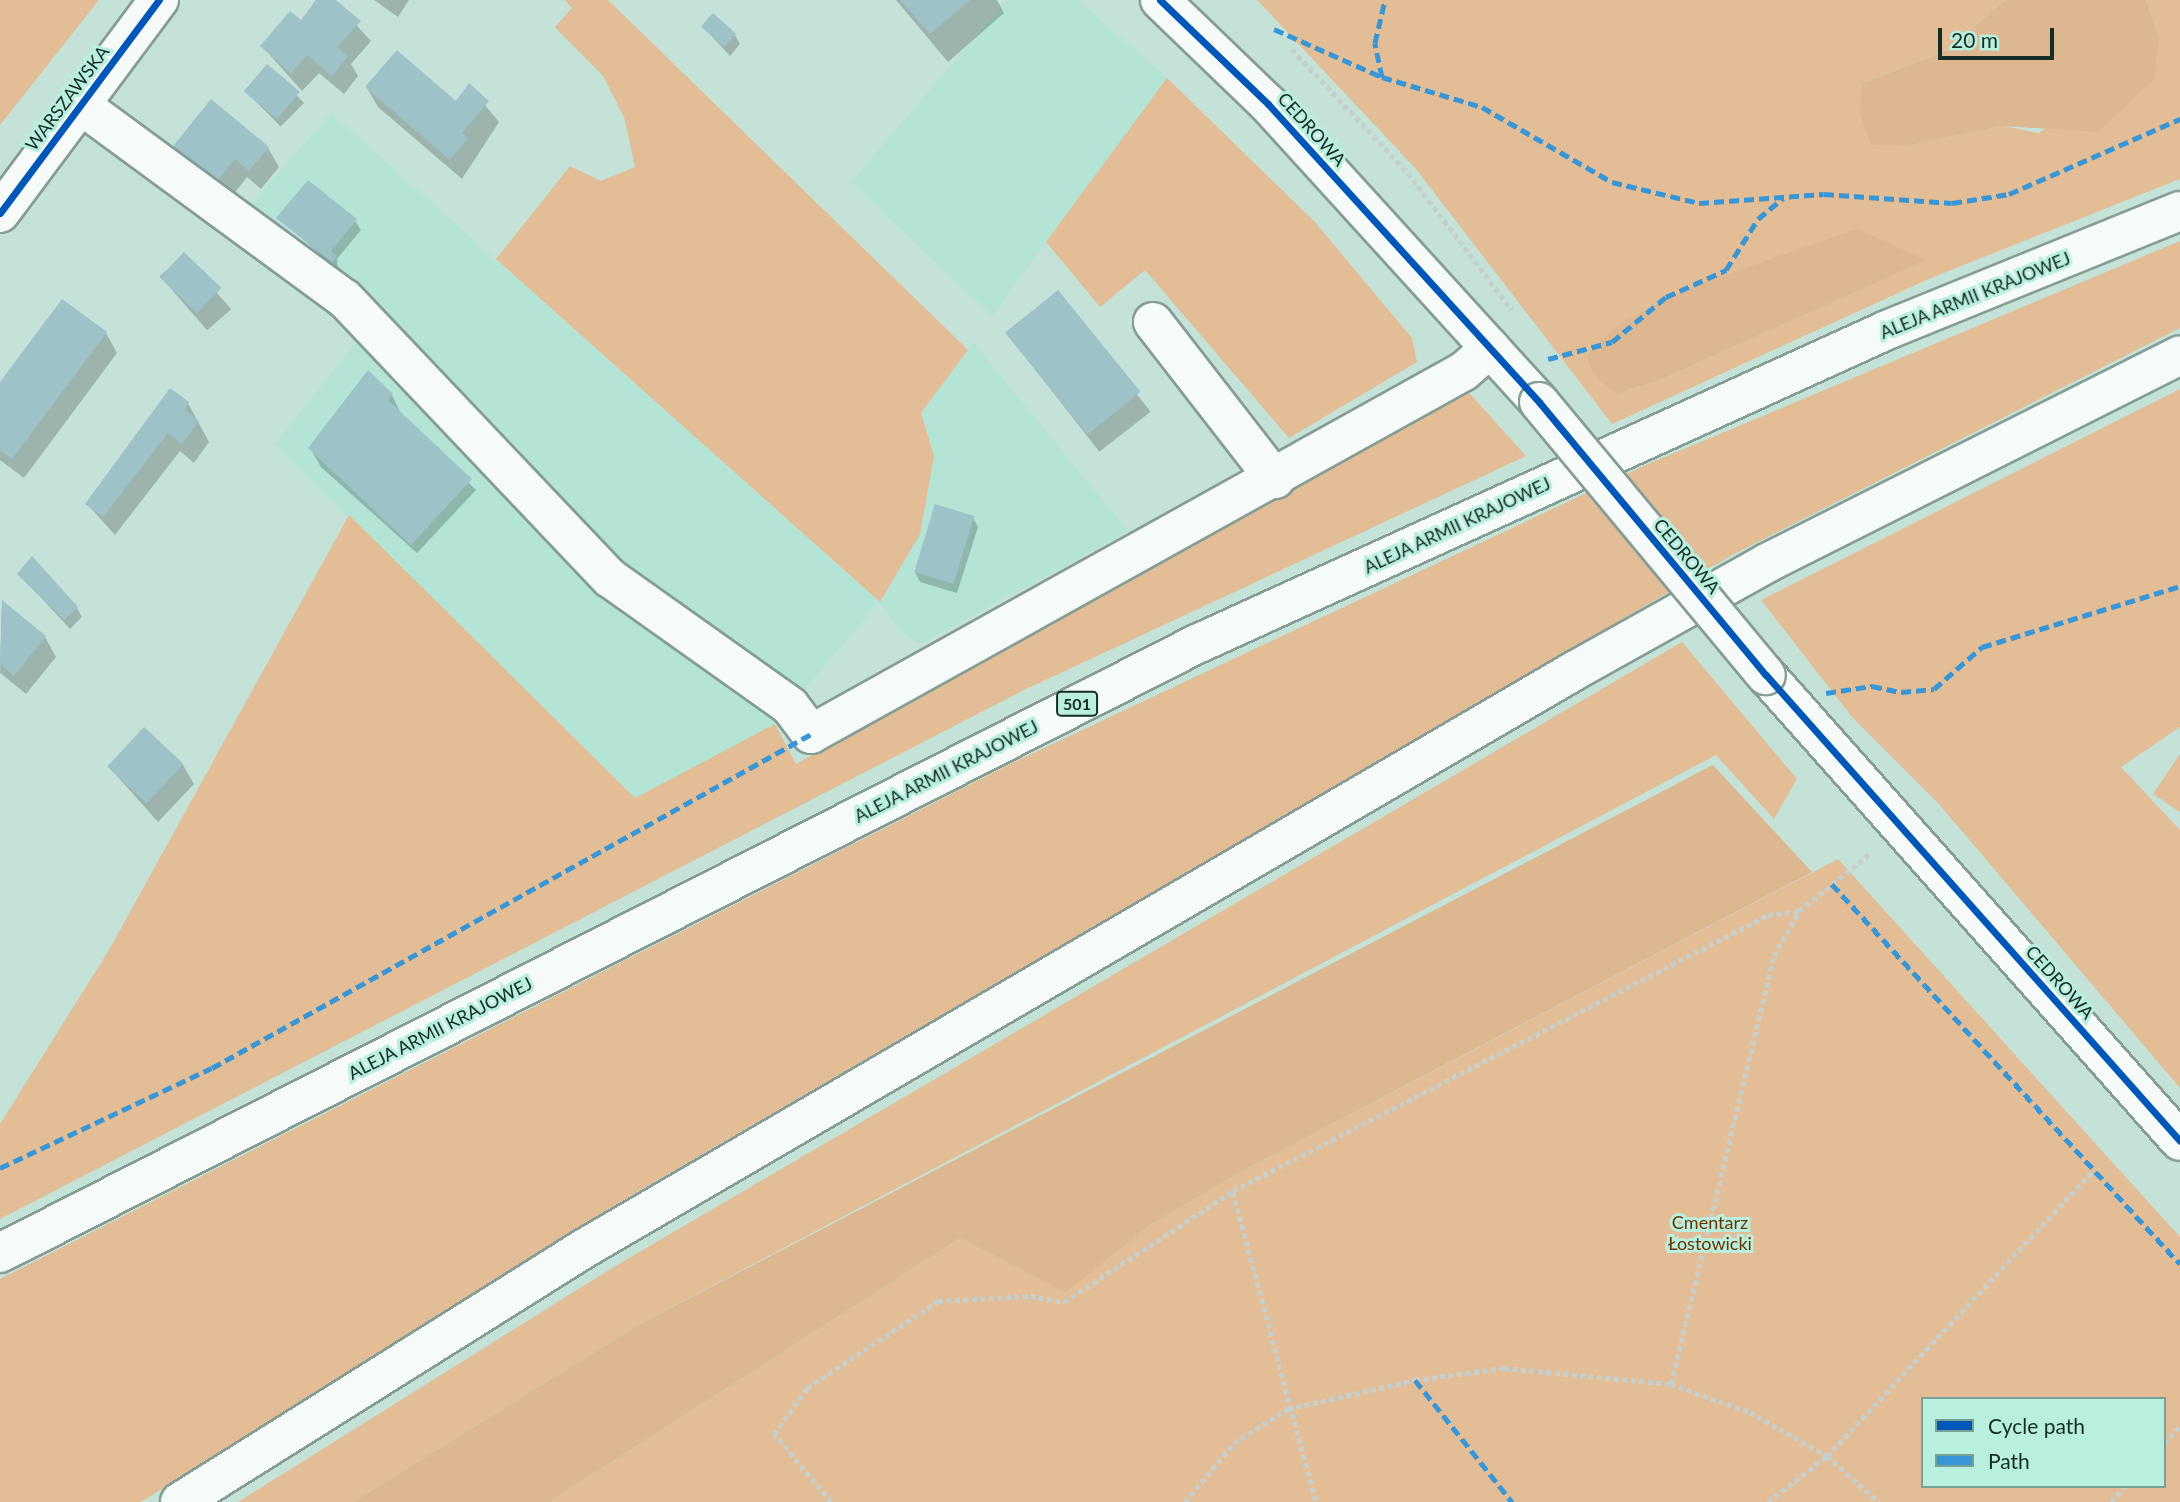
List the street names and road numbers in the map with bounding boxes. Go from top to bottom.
street label: WARSZAWSKA [21,41,113,155]
street label: CEDROWA [1273,88,1351,170]
street label: ALEJA ARMII KRAJOWEJ [1876,247,2074,343]
street label: ALEJA ARMII KRAJOWEJ [1360,472,1554,578]
street label: CEDROWA [1649,514,1725,598]
road number: 501 [1056,692,1098,716]
street label: ALEJA ARMII KRAJOWEJ [850,715,1042,827]
street label: CEDROWA [2021,941,2099,1023]
street label: ALEJA ARMII KRAJOWEJ [344,972,536,1084]

